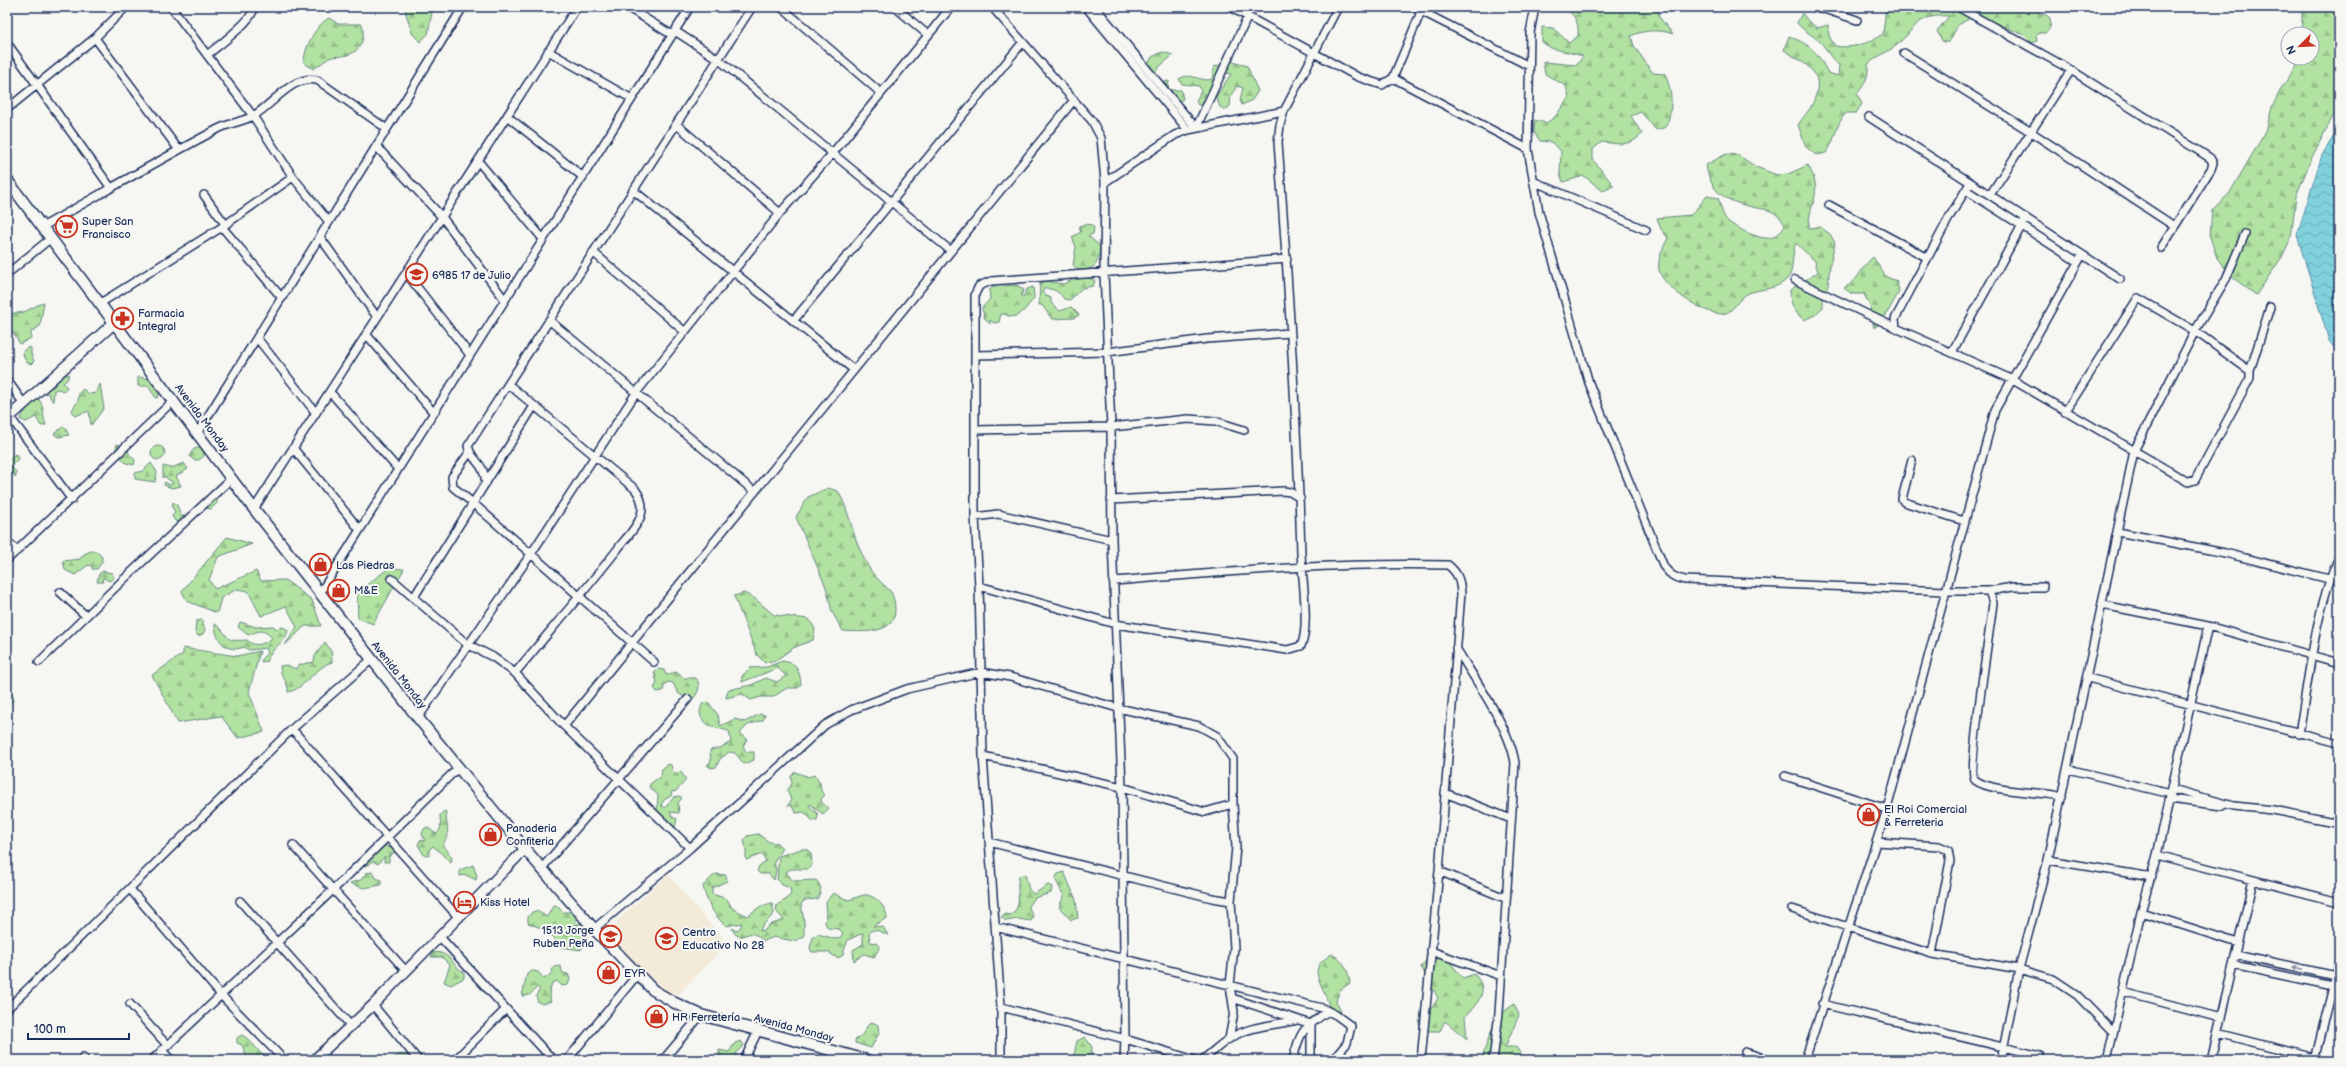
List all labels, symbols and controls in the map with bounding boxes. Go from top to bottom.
north arrow [2280,26,2320,66]
text: N [2284,43,2299,56]
supermarket icon: Super San Francisco [53,214,79,240]
place label: Super San Francisco [82,215,134,241]
school or university icon: 6985 17 de Julio [404,262,430,288]
place label: 6985 17 de Julio [432,269,511,282]
pharmacy icon: Farmacia Integral [109,306,135,332]
place label: Farmacia Integral [138,307,184,333]
street label: Avenida Monday [172,381,232,455]
shop icon: Las Piedras [307,552,333,578]
place label: Las Piedras [336,559,395,572]
shop icon: M&E [325,577,351,603]
place label: M&E [354,584,378,597]
street label: Avenida Monday [369,639,429,711]
shop icon: El Roi Comercial & Ferreteria [1855,802,1881,828]
place label: El Roi Comercial & Ferreteria [1884,803,1967,829]
shop icon: Panaderia Confiteria [478,821,504,847]
place label: Panaderia Confiteria [506,822,557,848]
hotel icon: Kiss Hotel [451,889,477,915]
place label: Kiss Hotel [480,896,530,909]
school or university icon: 1513 Jorge Ruben Peña [597,923,623,949]
place label: 1513 Jorge Ruben Peña [533,924,594,950]
school or university icon: Centro Educativo No 28 [654,925,680,951]
place label: Centro Educativo No 28 [682,926,764,952]
shop icon: EYR [596,960,622,986]
one-way arrow [2292,964,2304,970]
place label: EYR [624,967,646,980]
shop icon: HR Ferretería [644,1004,670,1030]
place label: HR Ferretería [672,1011,740,1024]
street label: Avenida Monday [753,1011,835,1045]
scale bar [28,1015,129,1041]
text: 100 m [34,1022,66,1037]

